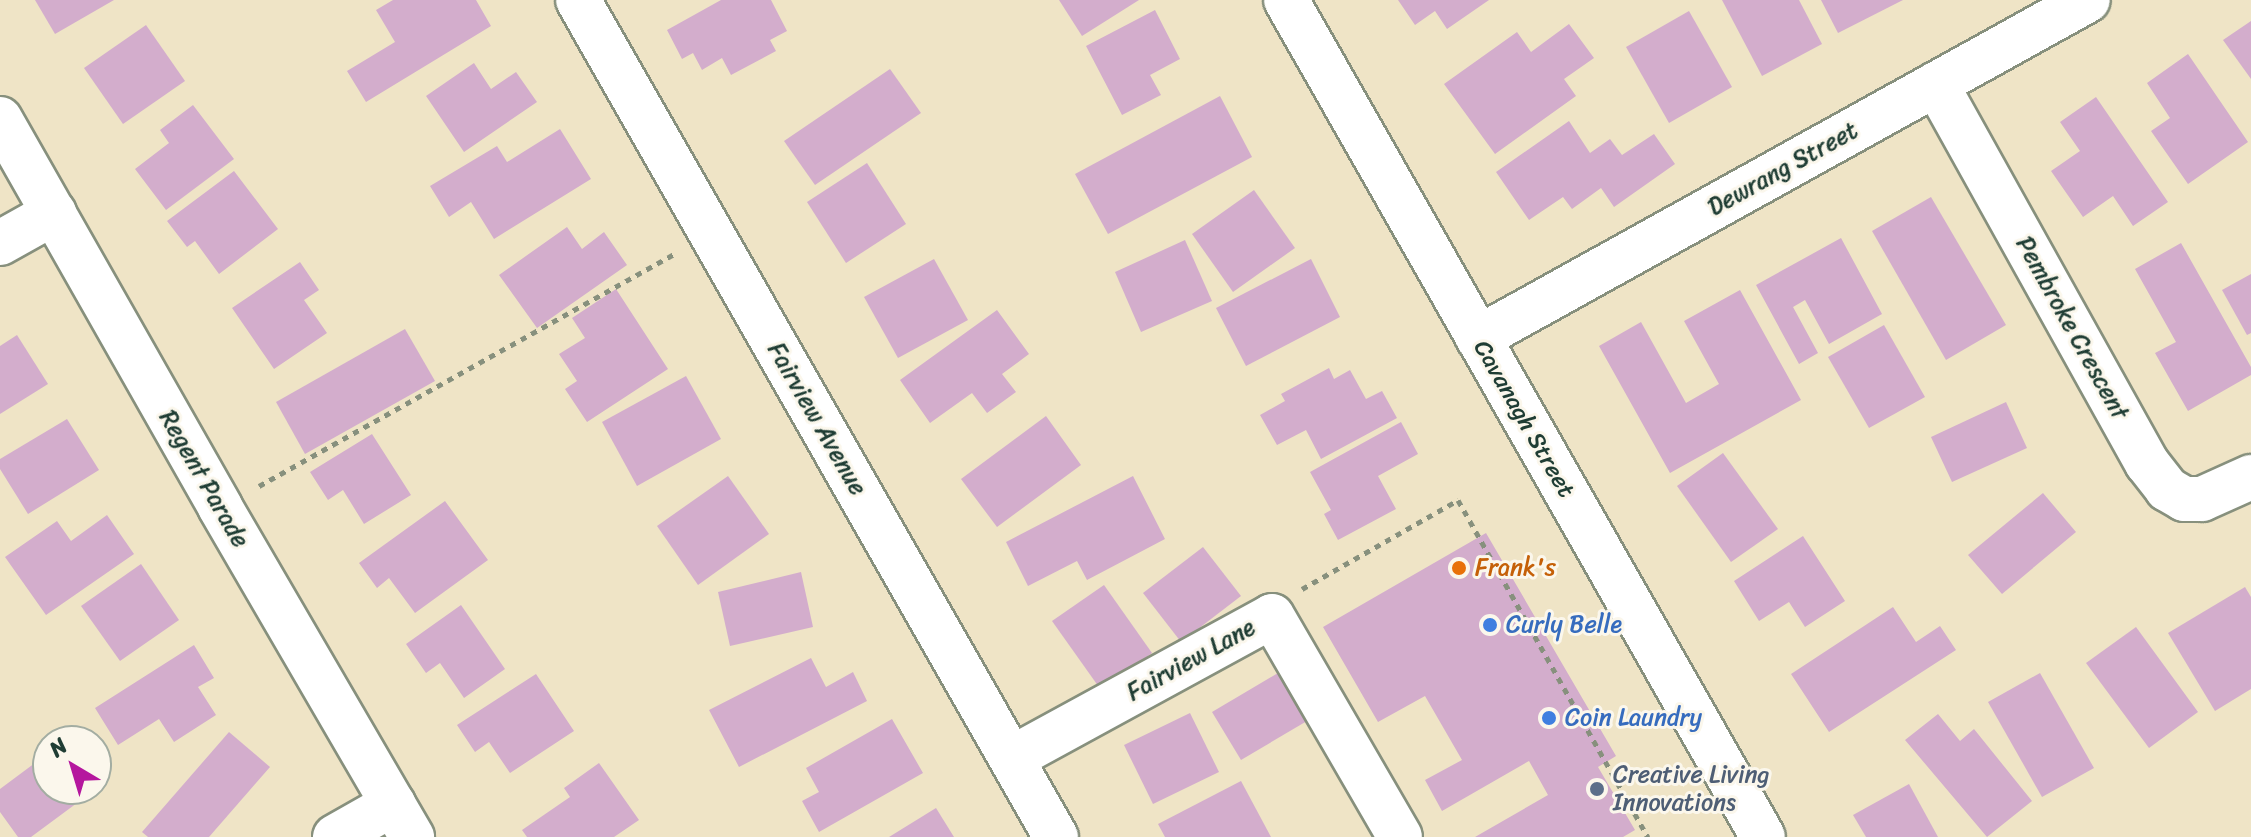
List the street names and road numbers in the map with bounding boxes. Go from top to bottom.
street label: Dewrang Street [1703,116,1863,222]
street label: Pembroke Crescent [2009,231,2135,425]
street label: Cavanagh Street [1468,336,1580,502]
street label: Fairview Avenue [762,338,872,500]
street label: Regent Parade [153,406,255,552]
street label: Fairview Lane [1122,613,1260,707]

